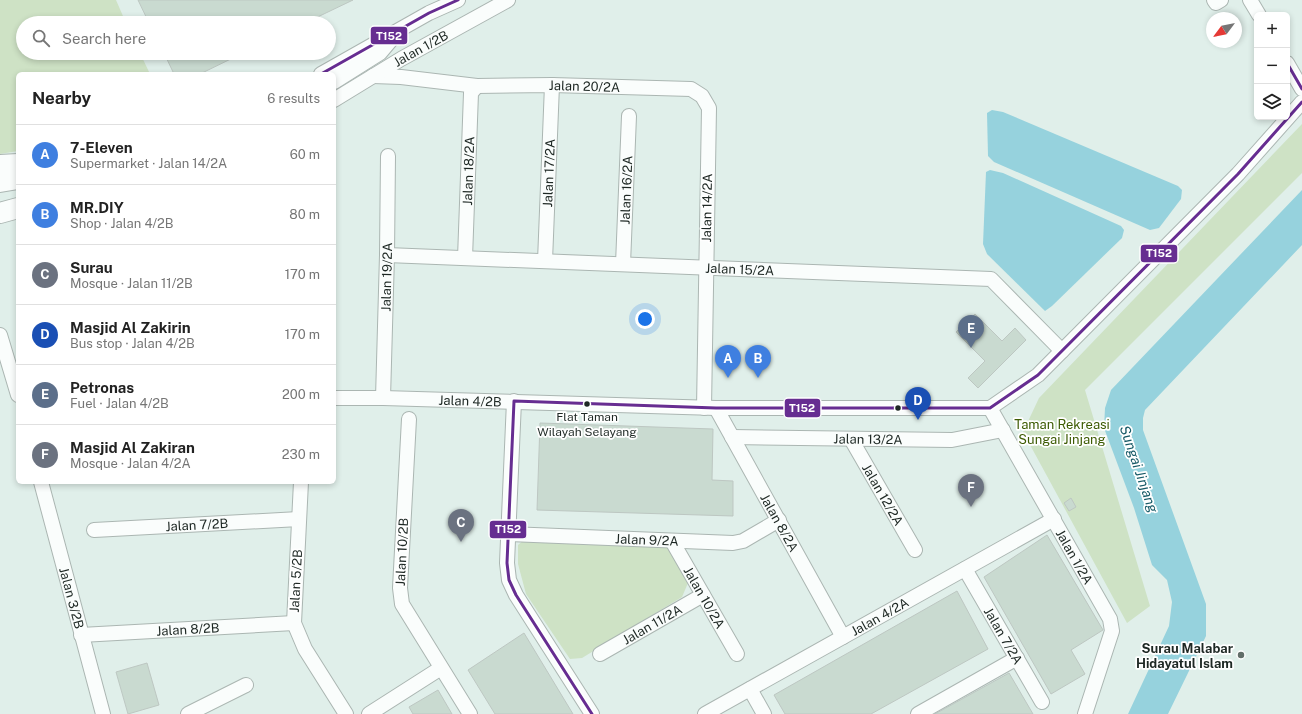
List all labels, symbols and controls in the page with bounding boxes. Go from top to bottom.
north arrow [1206,12,1242,48]
map controls [1254,12,1290,120]
button: + [1254,12,1290,48]
search box [16,16,336,60]
line badge: T152 [370,26,408,45]
icon: search [30,27,52,49]
street label: Jalan 1/2B [390,27,451,69]
text: Search here [62,30,146,47]
text: T152 [376,30,402,42]
button: − [1254,48,1290,84]
street label: Jalan 20/2A [549,77,620,94]
button: layers [1254,84,1290,120]
text: Nearby [32,88,91,108]
text: 6 results [267,91,320,106]
street label: Jalan 18/2A [459,136,477,206]
street label: Jalan 17/2A [540,138,557,208]
text: 7-Eleven [70,139,133,156]
text: A [40,147,50,162]
text: 60 m [290,147,320,162]
street label: Jalan 16/2A [617,155,635,225]
text: Supermarket · Jalan 14/2A [70,156,227,171]
street label: Jalan 14/2A [699,173,715,243]
text: MR.DIY [70,199,124,216]
text: B [41,207,49,222]
text: 80 m [289,207,320,222]
text: Shop · Jalan 4/2B [70,216,174,231]
street label: Jalan 19/2A [378,242,395,312]
line badge: T152 [1140,244,1178,263]
text: T152 [1146,247,1172,259]
text: Surau [70,259,113,276]
street label: Jalan 15/2A [705,260,775,278]
text: C [40,267,50,282]
text: 170 m [285,267,320,282]
text: Mosque · Jalan 11/2B [70,276,193,291]
your location [635,309,655,329]
pin: E [958,315,984,348]
text: Masjid Al Zakirin [70,319,191,336]
text: D [40,327,50,342]
text: 170 m [285,327,320,342]
text: Bus stop · Jalan 4/2B [70,336,195,351]
pin: A [715,345,741,378]
pin: B [745,345,771,378]
text: Petronas [70,379,134,396]
text: E [41,387,49,402]
text: 200 m [282,387,320,402]
pin: D [905,387,931,420]
street label: Jalan 4/2B [438,392,502,409]
text: Fuel · Jalan 4/2B [70,396,169,411]
line badge: T152 [784,398,821,418]
marker: Flat Taman Wilayah Selayang [582,399,592,409]
text: T152 [789,402,815,414]
unlabelled marker [893,403,903,413]
place label: Flat Taman Wilayah Selayang [537,410,637,439]
park label: Taman Rekreasi Sungai Jinjang [1014,417,1110,447]
water label: Sungai Jinjang [1117,423,1162,515]
street label: Jalan 13/2A [833,431,903,447]
text: Masjid Al Zakiran [70,439,195,456]
text: F [41,447,49,462]
text: 230 m [282,447,320,462]
text: Mosque · Jalan 4/2A [70,456,191,471]
street label: Jalan 12/2A [859,461,907,528]
pin: F [958,474,984,507]
street label: Jalan 8/2A [757,491,802,554]
pin: C [448,509,474,542]
street label: Jalan 7/2B [165,515,229,534]
street label: Jalan 10/2B [393,518,411,586]
line badge: T152 [489,520,527,539]
text: T152 [495,523,521,535]
street label: Jalan 1/2A [1053,526,1096,587]
street label: Jalan 9/2A [615,531,679,548]
street label: Jalan 5/2B [287,549,305,613]
street label: Jalan 10/2A [681,564,728,631]
street label: Jalan 3/2B [57,565,87,630]
street label: Jalan 4/2A [848,594,911,639]
street label: Jalan 11/2A [620,601,685,647]
street label: Jalan 7/2A [981,604,1026,667]
street label: Jalan 8/2B [156,620,220,638]
place label: Surau Malabar Hidayatul Islam [1136,641,1234,671]
marker: Surau Malabar Hidayatul Islam [1236,650,1246,660]

